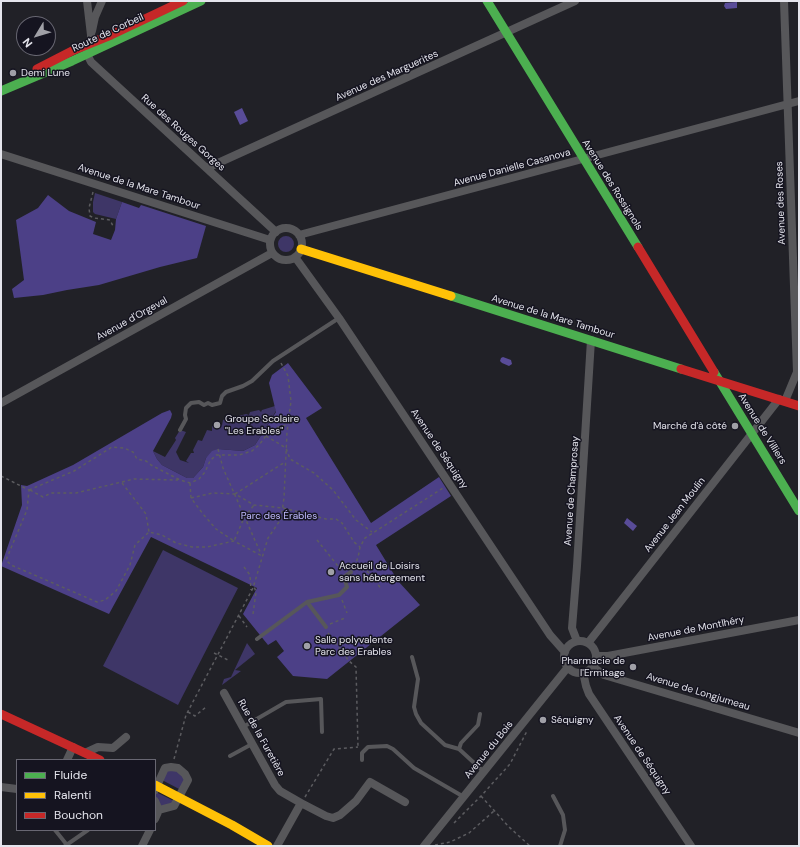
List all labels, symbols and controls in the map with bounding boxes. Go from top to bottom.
street label: Route de Corbeil [70,11,146,55]
north arrow [16,16,56,56]
text: N [19,35,35,50]
street label: Avenue des Marguerites [334,48,440,104]
place label: Demi Lune [21,67,70,79]
marker: Demi Lune [8,68,18,78]
street label: Rue des Rouges Gorges [139,92,227,174]
street label: Avenue des Rossignols [579,137,645,233]
street label: Avenue Danielle Casanova [452,147,572,189]
street label: Avenue de la Mare Tambour [76,161,202,213]
street label: Avenue des Roses [774,161,788,245]
street label: Avenue de la Mare Tambour [490,293,616,341]
street label: Avenue d'Orgeval [94,295,170,343]
street label: Avenue de Villiers [735,391,789,467]
street label: Avenue de Séquigny [408,407,470,491]
place label: Groupe Scolaire "Les Erables" [225,413,299,436]
marker: Groupe Scolaire "Les Erables" [212,420,222,430]
place label: Marché d'à côté [653,420,727,432]
marker: Marché d'à côté [730,421,740,431]
street label: Avenue de Champrosay [562,436,582,546]
street label: Avenue Jean Moulin [642,475,708,555]
park label: Parc des Érables [241,510,317,522]
place label: Accueil de Loisirs sans hébergement [339,560,425,584]
marker: Accueil de Loisirs sans hébergement [326,567,336,577]
street label: Avenue de Montlhéry [647,614,745,644]
place label: Salle polyvalente Parc des Erables [315,634,393,658]
marker: Salle polyvalente Parc des Erables [302,641,312,651]
place label: Pharmacie de l'Ermitage [562,655,625,678]
marker: Pharmacie de l'Ermitage [628,662,638,672]
street label: Avenue de Longjumeau [645,671,751,713]
street label: Rue de la Furetière [235,697,287,779]
street label: Avenue de Séquigny [611,713,673,797]
place label: Séquigny [551,714,594,726]
marker: Séquigny [538,715,548,725]
street label: Avenue du Bois [462,719,516,781]
legend [16,759,156,831]
text: Fluide [54,767,87,783]
text: Ralenti [54,787,91,803]
text: Bouchon [54,807,103,823]

